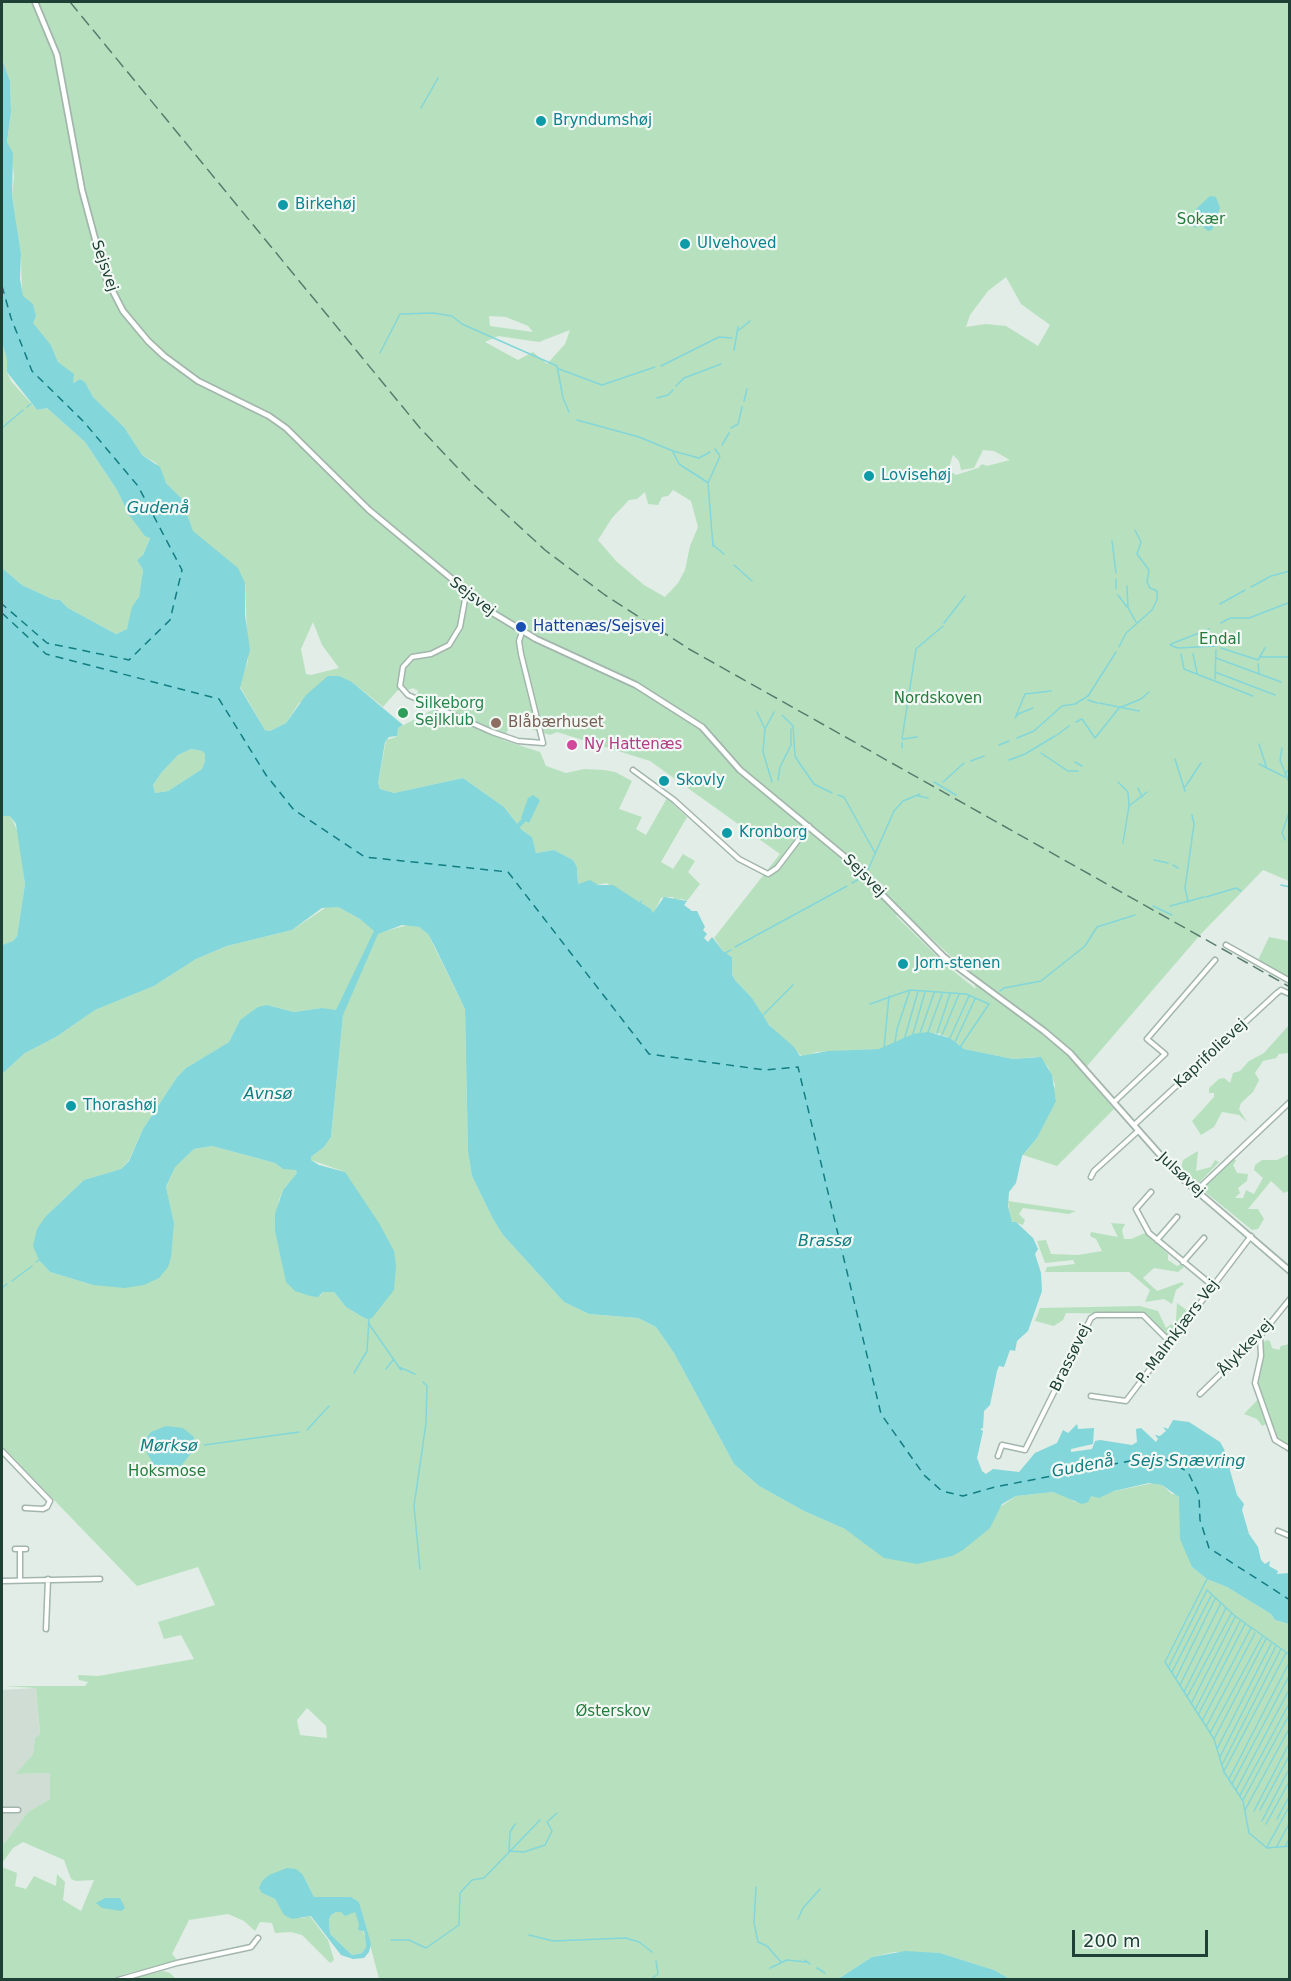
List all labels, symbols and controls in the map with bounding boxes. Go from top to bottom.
place label: Bryndumshøj [553,112,652,130]
marker: Bryndumshøj [534,114,548,128]
place label: Birkehøj [295,196,356,214]
marker: Birkehøj [276,198,290,212]
park label: Sokær [1177,211,1225,229]
place label: Ulvehoved [697,235,777,253]
marker: Ulvehoved [678,237,692,251]
street label: Sejsvej [87,238,121,294]
place label: Lovisehøj [881,467,951,485]
marker: Lovisehøj [862,469,876,483]
water label: Gudenå [127,499,189,519]
street label: Sejsvej [446,574,498,620]
place label: Hattenæs/Sejsvej [533,618,665,636]
marker: Hattenæs/Sejsvej [514,620,528,634]
park label: Endal [1199,631,1241,649]
park label: Nordskoven [894,690,982,708]
place label: Silkeborg Sejlklub [415,695,484,730]
marker: Silkeborg Sejlklub [396,706,410,720]
place label: Blåbærhuset [508,714,604,732]
marker: Blåbærhuset [489,716,503,730]
place label: Ny Hattenæs [584,736,682,754]
marker: Ny Hattenæs [565,738,579,752]
place label: Skovly [676,772,725,790]
marker: Skovly [657,774,671,788]
place label: Kronborg [739,824,807,842]
marker: Kronborg [720,826,734,840]
street label: Sejsvej [839,851,889,901]
place label: Jorn-stenen [915,955,1001,973]
marker: Jorn-stenen [896,957,910,971]
street label: Kaprifolievej [1171,1016,1251,1092]
water label: Avnsø [244,1085,292,1105]
place label: Thorashøj [83,1097,157,1115]
marker: Thorashøj [64,1099,78,1113]
street label: Julsøvej [1154,1149,1208,1201]
water label: Brassø [798,1232,852,1252]
street label: P. Malmkjærs Vej [1133,1276,1223,1388]
street label: Ålykkevej [1215,1316,1277,1380]
street label: Brassøvej [1047,1321,1095,1395]
water label: Mørksø [140,1437,198,1457]
water label: Gudenå [1051,1452,1115,1482]
water label: Sejs Snævring [1131,1452,1245,1472]
park label: Hoksmose [128,1463,206,1481]
park label: Østerskov [576,1703,650,1721]
scale bar [1075,1918,1212,1956]
text: 200 m [1083,1930,1141,1951]

